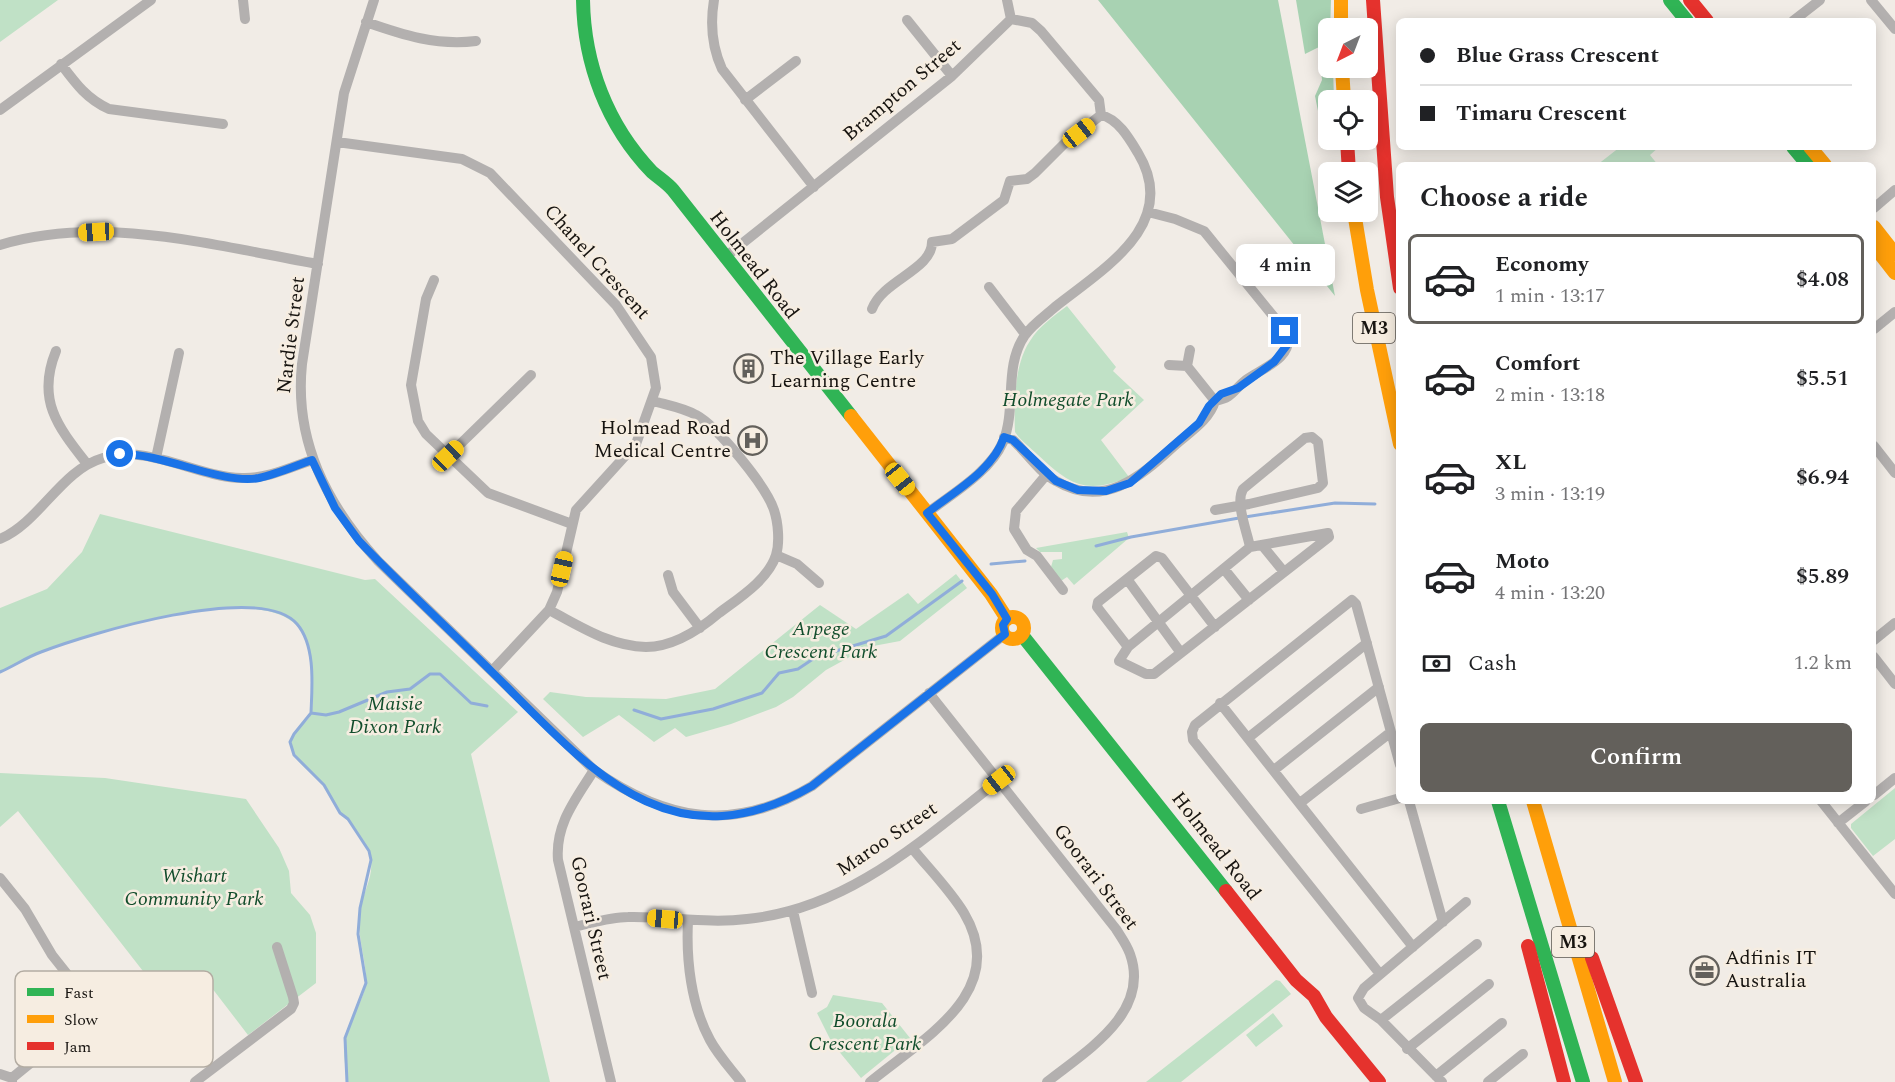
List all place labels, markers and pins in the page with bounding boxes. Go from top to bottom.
place label: The Village Early Learning Centre [770,343,925,396]
building icon: The Village Early Learning Centre [733,353,765,385]
place label: Holmead Road Medical Centre [594,413,731,466]
hospital icon: Holmead Road Medical Centre [736,424,768,456]
place label: Adfinis IT Australia [1725,943,1817,996]
office icon: Adfinis IT Australia [1688,954,1720,986]

